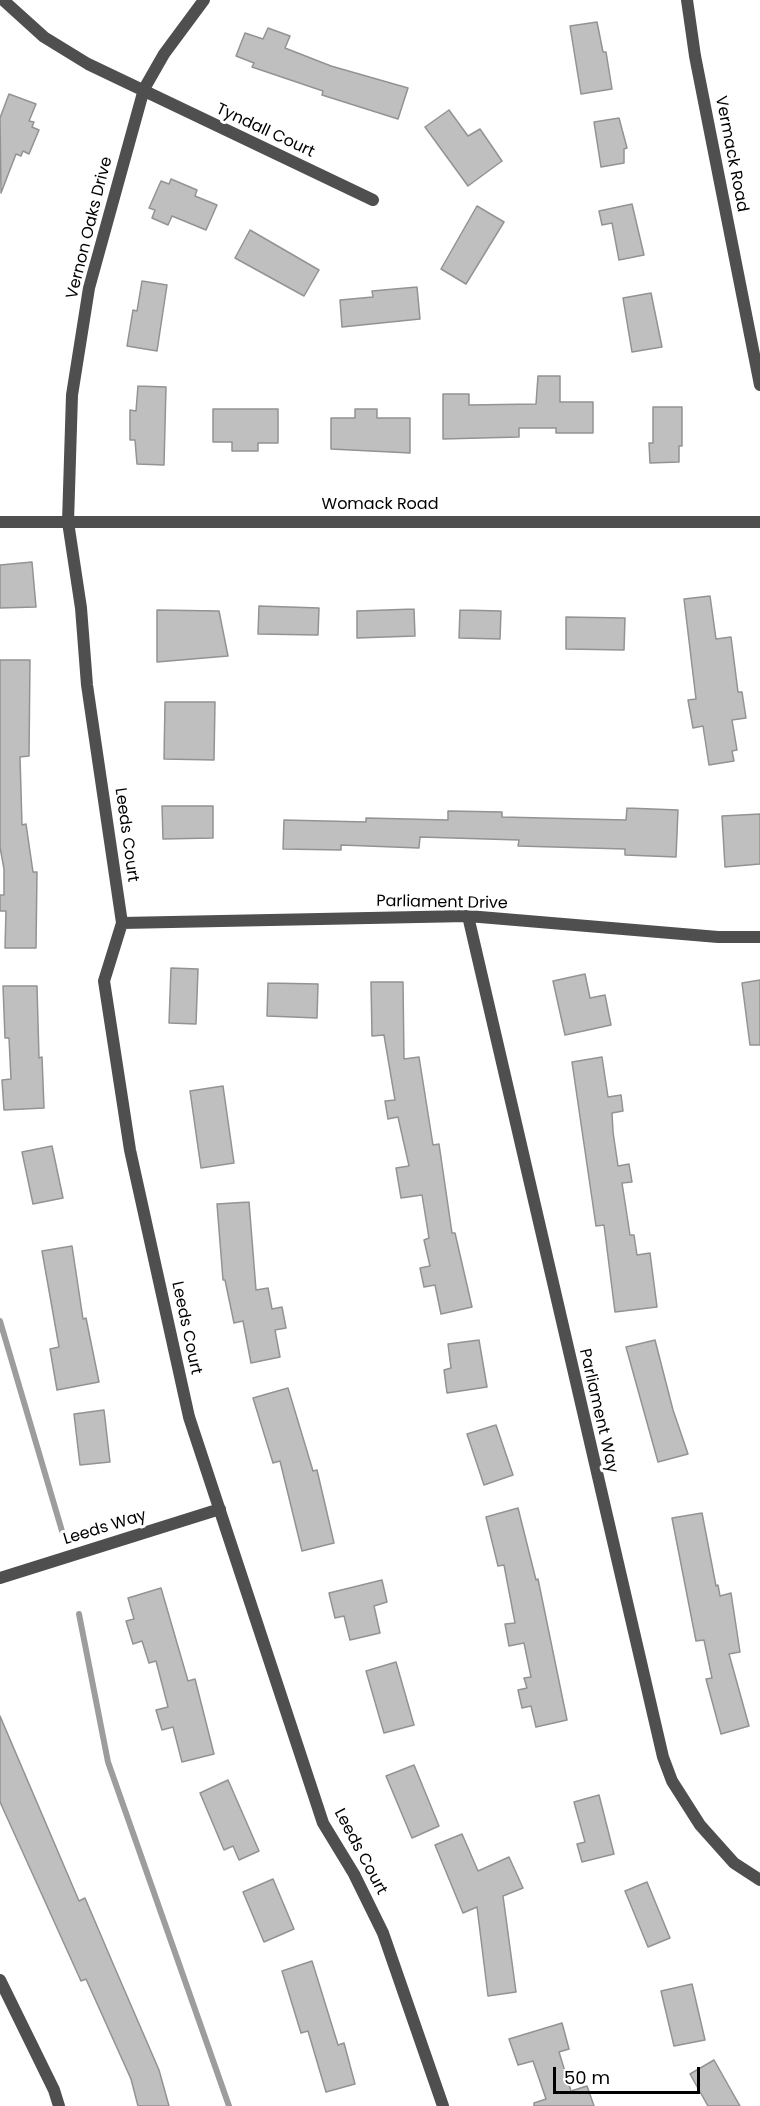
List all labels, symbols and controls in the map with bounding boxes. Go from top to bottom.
street label: Vermack Road [710,94,752,214]
street label: Tyndall Court [213,100,317,162]
street label: Vernon Oaks Drive [63,155,117,301]
street label: Womack Road [322,495,438,515]
street label: Leeds Court [110,787,142,883]
street label: Parliament Drive [376,892,508,914]
street label: Leeds Court [167,1280,205,1376]
street label: Parliament Way [574,1347,622,1475]
street label: Leeds Way [61,1506,149,1550]
street label: Leeds Court [329,1806,391,1898]
scale bar [556,2055,703,2093]
text: 50 m [564,2065,610,2090]

